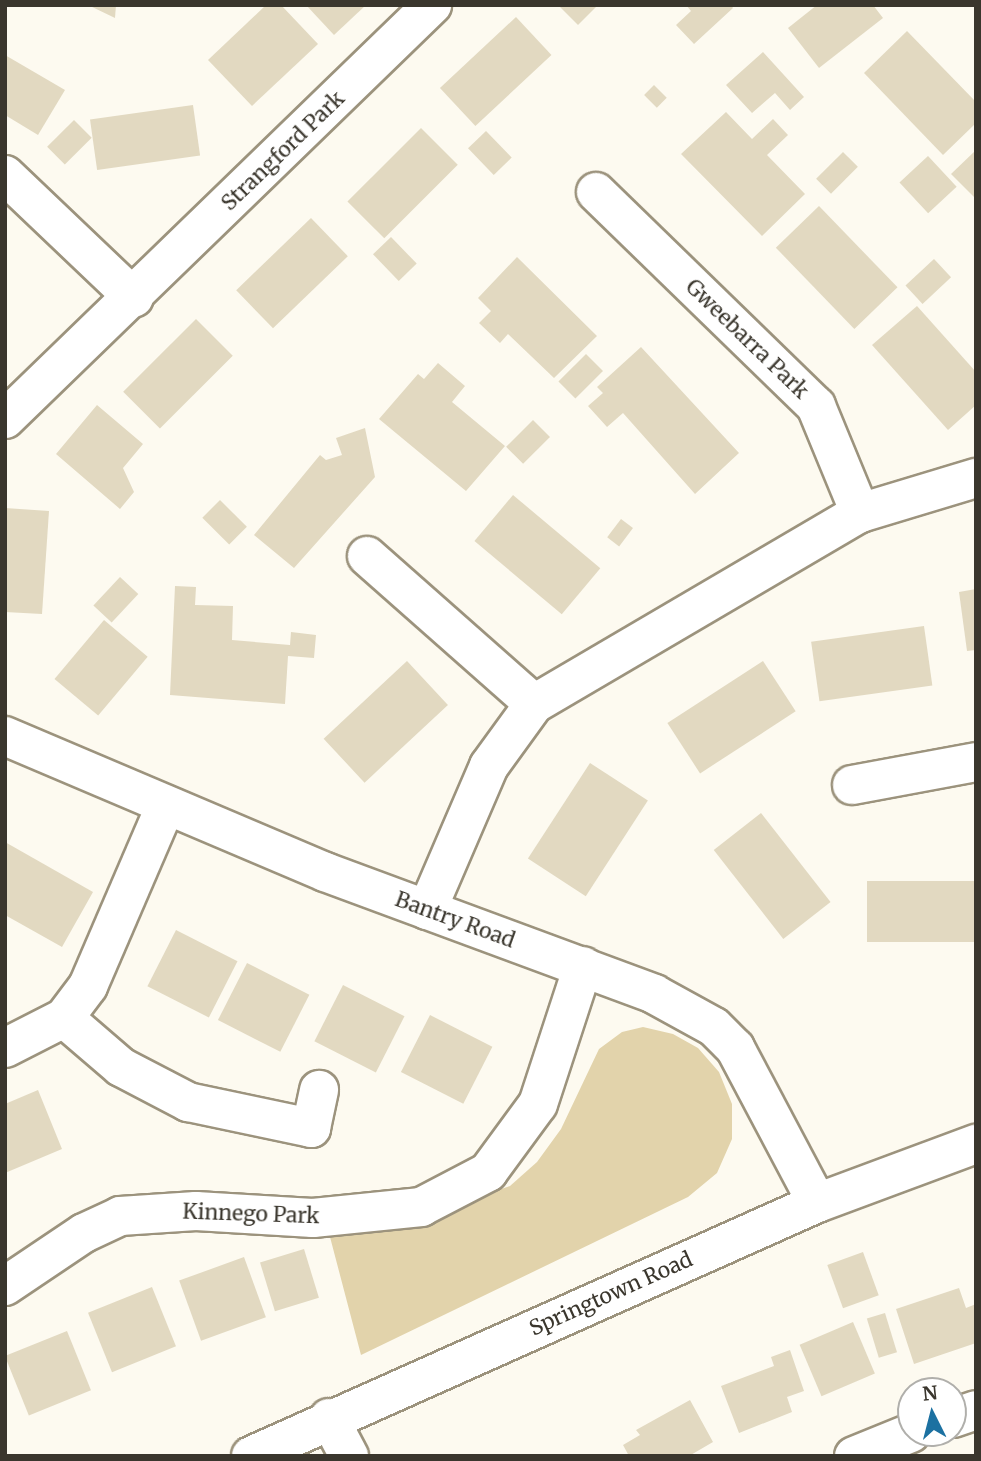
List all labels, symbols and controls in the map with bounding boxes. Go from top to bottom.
street label: Strangford Park [216,86,350,216]
street label: Gweebarra Park [680,274,814,404]
street label: Bantry Road [392,887,518,953]
street label: Kinnego Park [182,1199,320,1229]
street label: Springtown Road [526,1247,696,1341]
north arrow [897,1377,967,1447]
text: N [921,1380,939,1406]

